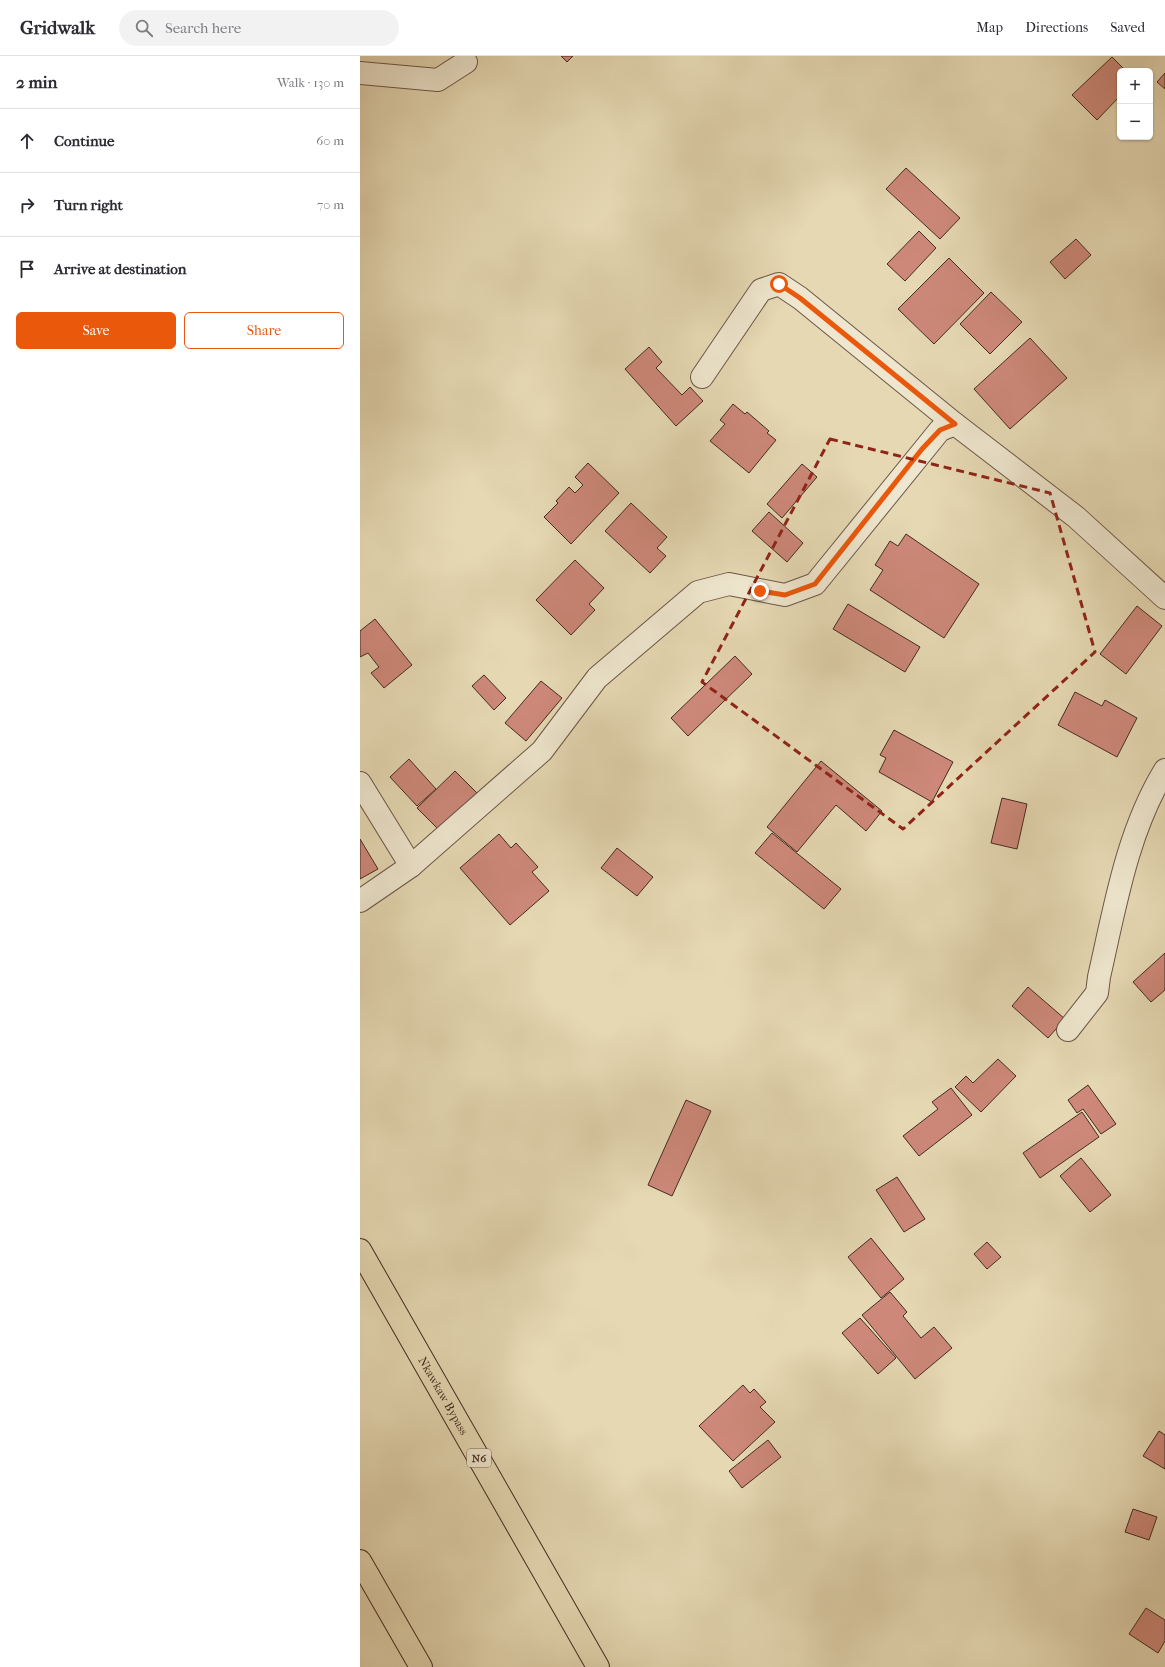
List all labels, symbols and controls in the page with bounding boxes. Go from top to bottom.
search box [119,10,399,46]
text: Gridwalk [20,17,95,39]
icon: search [133,17,155,39]
text: Search here [165,19,241,37]
text: Map [976,19,1003,36]
text: Directions [1025,19,1088,36]
text: Saved [1110,19,1145,36]
map controls [1117,68,1153,140]
button: + [1117,68,1153,104]
text: 2 min [16,72,57,92]
text: Walk · 130 m [277,75,344,90]
button: − [1117,104,1153,140]
icon: ahead [16,130,38,152]
text: Continue [54,132,114,150]
text: 60 m [316,133,344,148]
icon: right [16,194,38,216]
text: Turn right [54,196,123,214]
text: 70 m [317,197,344,212]
icon: arrive [16,258,38,280]
text: Arrive at destination [54,260,186,278]
route start [770,275,788,293]
button: Save [16,312,176,349]
button: Share [184,312,344,349]
route end [751,582,769,600]
street label: Nkawkaw Bypass [415,1354,471,1438]
road number: N6 [467,1449,491,1467]

